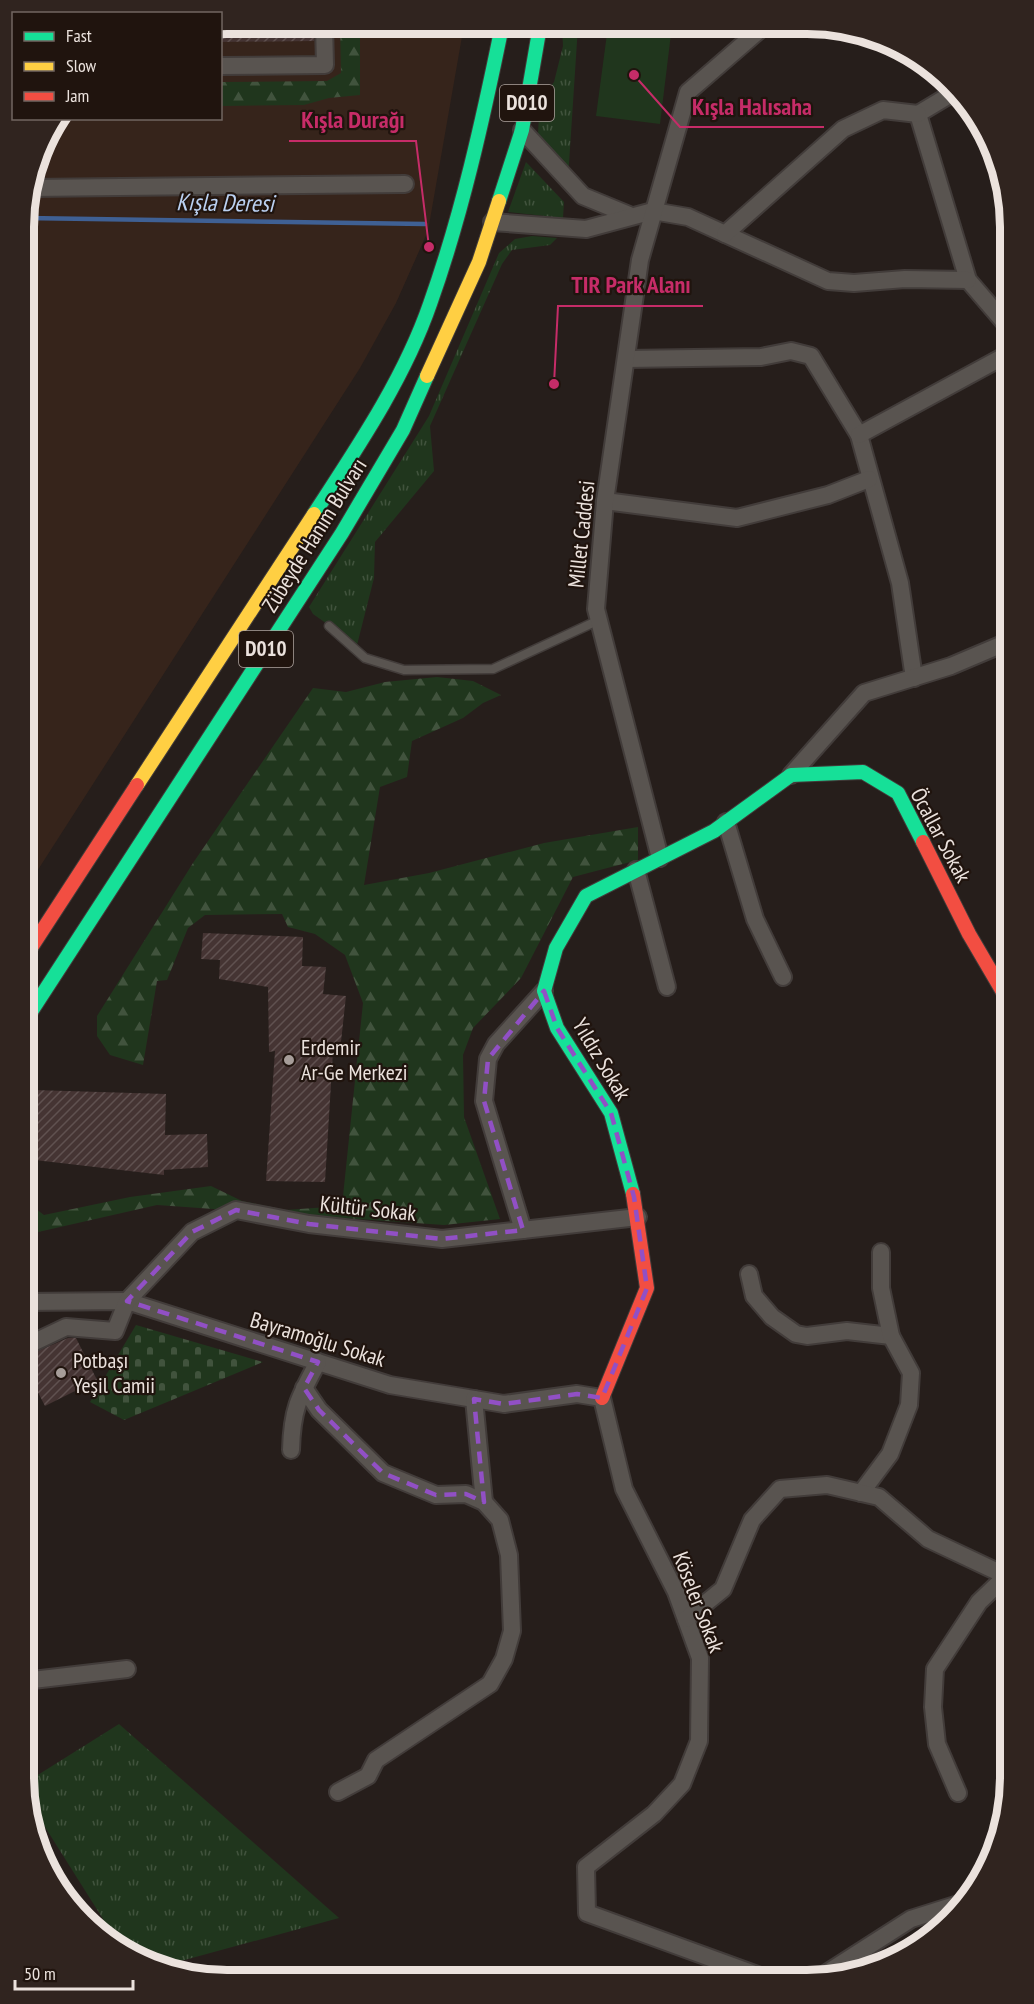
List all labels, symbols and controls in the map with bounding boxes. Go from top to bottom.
legend [12,12,222,120]
text: Fast [66,24,92,47]
text: Slow [66,54,97,77]
text: Jam [65,84,89,107]
road number: D010 [500,85,554,121]
callout: Kışla Halısaha [680,85,824,127]
text: Kışla Halısaha [692,91,812,122]
callout: Kışla Durağı [289,99,416,141]
text: Kışla Durağı [301,104,405,135]
water label: Kışla Deresi [176,186,277,219]
callout: TIR Park Alanı [558,264,703,306]
text: TIR Park Alanı [571,269,691,300]
street label: Zübeyde Hanım Bulvarı [255,453,373,617]
street label: Millet Caddesi [561,479,601,589]
road number: D010 [239,631,293,667]
street label: Öcallar Sokak [904,783,978,888]
street label: Yıldız Sokak [567,1013,638,1106]
place label: Erdemir Ar-Ge Merkezi [301,1033,407,1086]
marker: Erdemir Ar-Ge Merkezi [282,1053,296,1067]
street label: Kültür Sokak [318,1189,418,1227]
street label: Bayramoğlu Sokak [247,1305,389,1373]
place label: Potbaşı Yeşil Camii [73,1346,155,1399]
marker: Potbaşı Yeşil Camii [54,1366,68,1380]
street label: Köseler Sokak [667,1548,731,1657]
scale bar [15,1953,134,1991]
text: 50 m [24,1962,56,1985]

